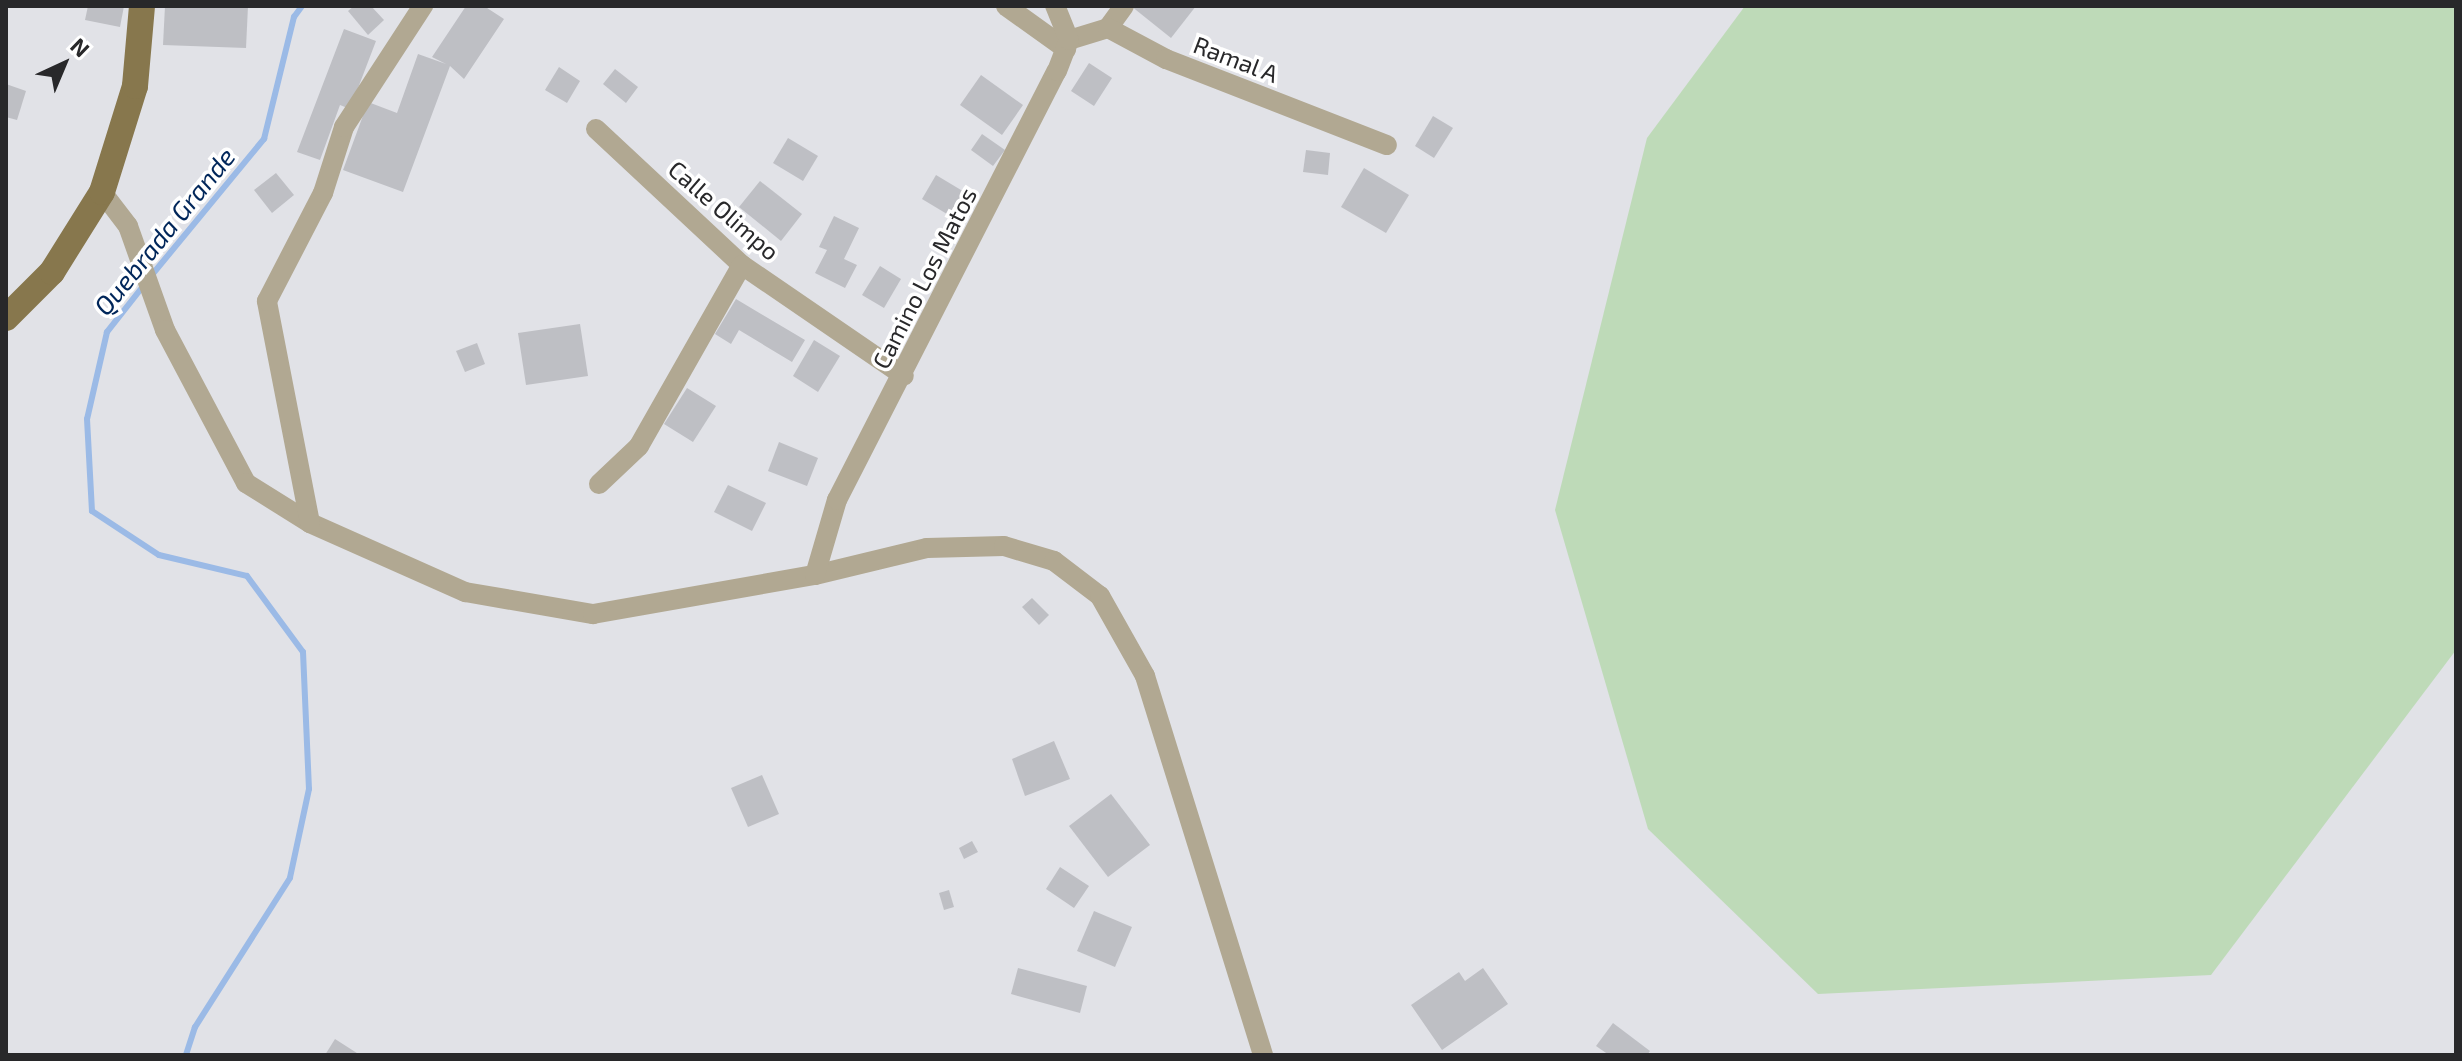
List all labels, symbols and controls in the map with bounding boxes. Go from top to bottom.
north arrow [24,24,104,104]
street label: Ramal A [1189,29,1283,89]
text: N [66,32,95,62]
water label: Quebrada Grande [87,141,241,321]
street label: Calle Olimpo [663,154,785,266]
street label: Camino Los Matos [866,183,982,373]

